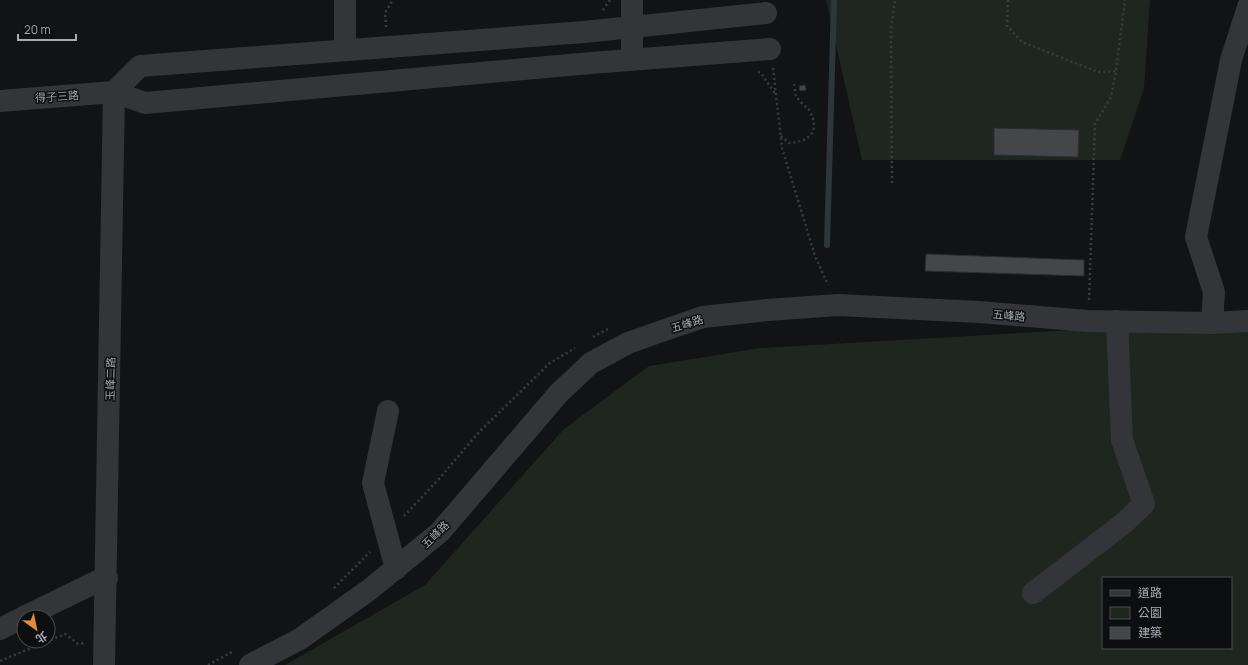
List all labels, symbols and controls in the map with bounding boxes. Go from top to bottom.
scale bar [18,16,76,42]
text: 20 m [24,21,51,38]
street label: 得子三路 [35,87,79,105]
street label: 五峰路 [992,306,1026,324]
street label: 五峰路 [669,311,705,335]
street label: 玉峰二路 [102,357,118,401]
street label: 五峰路 [418,517,452,551]
legend [1102,577,1232,649]
text: 道路 [1138,584,1162,601]
text: 公園 [1138,604,1162,621]
north arrow [16,609,56,649]
text: 建築 [1138,624,1162,641]
text: 北 [33,629,50,647]

